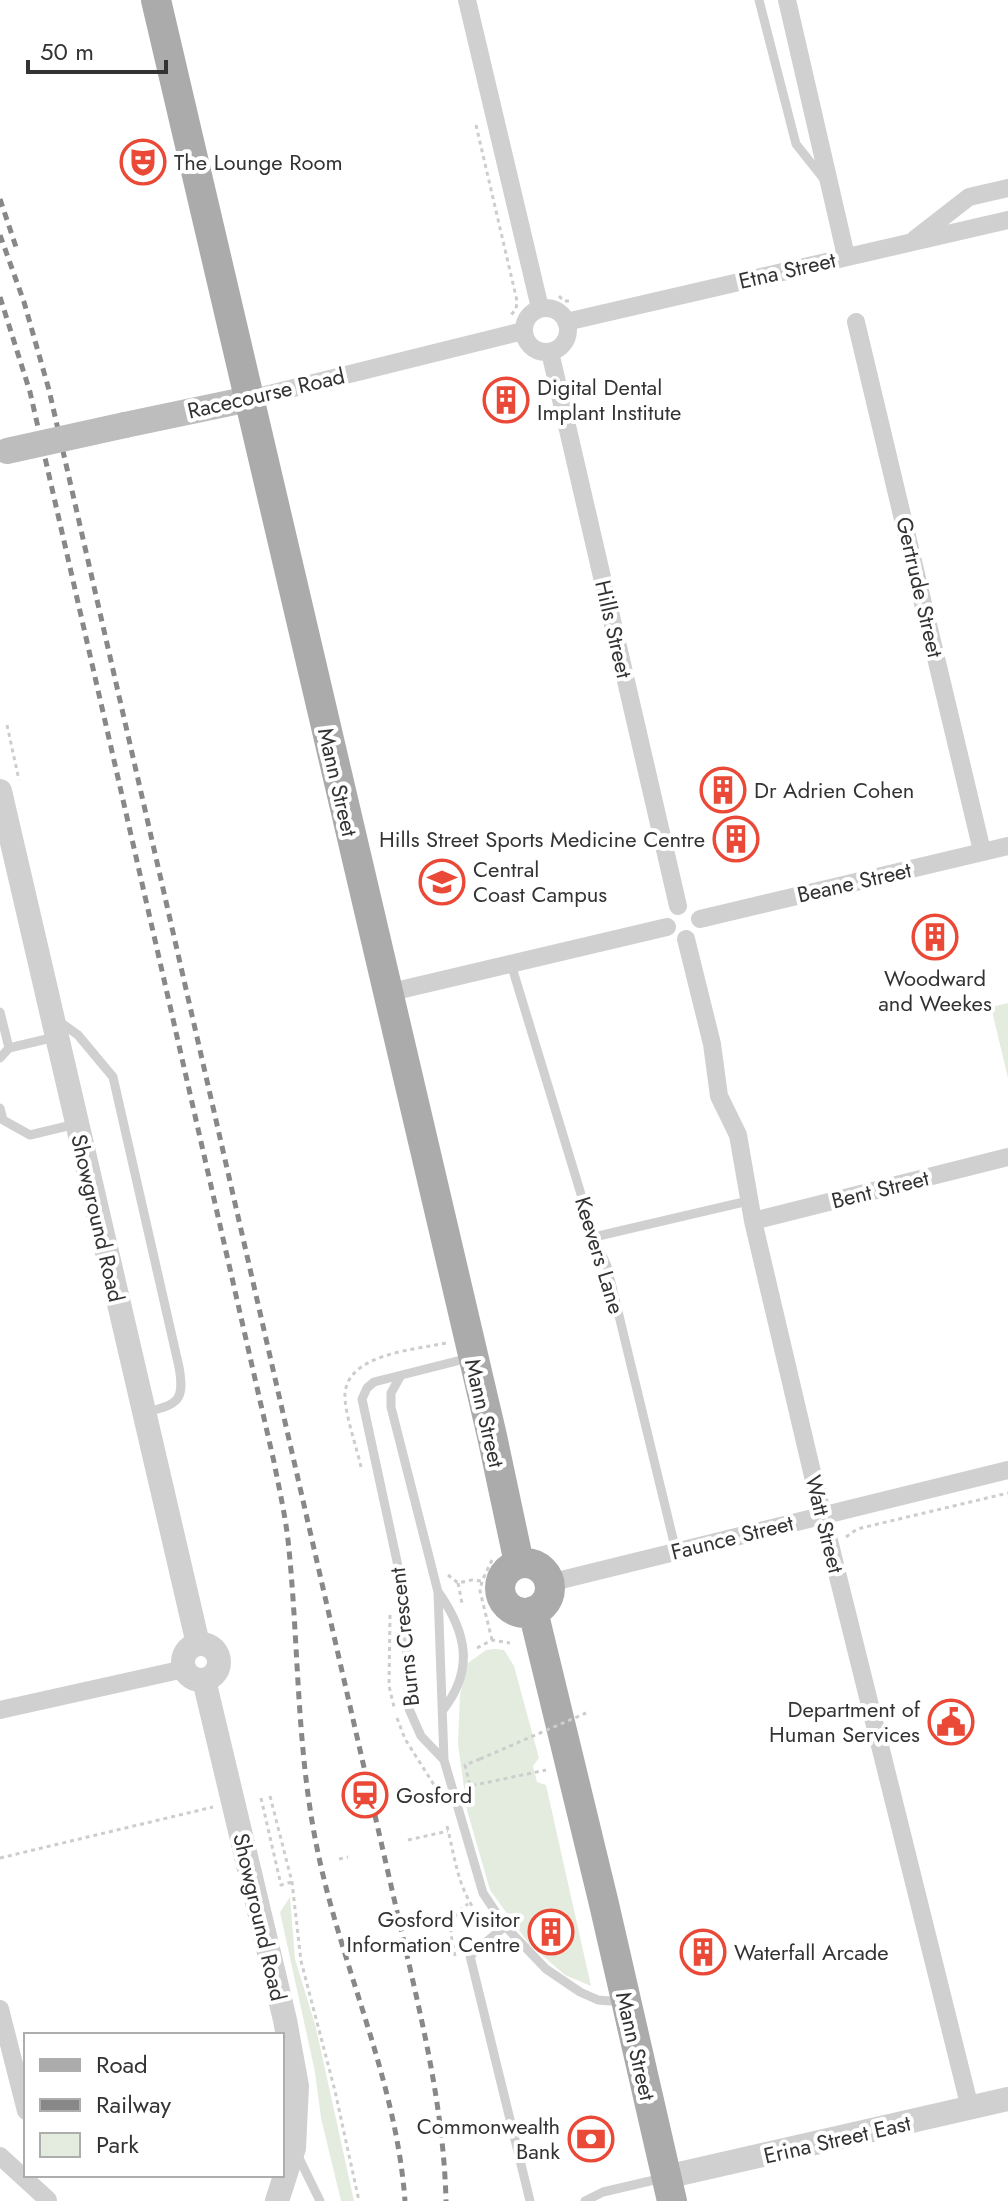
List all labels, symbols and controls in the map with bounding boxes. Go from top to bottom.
scale bar [28,24,166,74]
text: 50 m [40,34,94,69]
theatre icon: The Lounge Room [119,138,167,186]
place label: The Lounge Room [174,146,343,178]
street label: Etna Street [735,243,839,297]
street label: Racecourse Road [184,359,348,427]
place label: Digital Dental Implant Institute [537,371,681,428]
building icon: Digital Dental Implant Institute [482,376,530,424]
street label: Gertrude Street [888,514,952,661]
street label: Hills Street [587,577,641,682]
street label: Mann Street [310,725,366,840]
building icon: Dr Adrien Cohen [699,766,747,814]
place label: Dr Adrien Cohen [754,774,914,806]
building icon: Hills Street Sports Medicine Centre [712,815,760,863]
place label: Hills Street Sports Medicine Centre [379,823,705,855]
place label: Central Coast Campus [473,853,607,910]
street label: Beane Street [794,853,915,911]
school or university icon: Central Coast Campus [418,858,466,906]
building icon: Woodward and Weekes [911,913,959,961]
place label: Woodward and Weekes [878,962,992,1019]
street label: Showground Road [63,1131,133,1305]
street label: Bent Street [828,1161,933,1217]
street label: Keevers Lane [567,1192,633,1318]
street label: Mann Street [457,1356,513,1471]
street label: Watt Street [797,1472,853,1577]
street label: Faunce Street [668,1506,797,1568]
street label: Burns Crescent [381,1565,427,1708]
place label: Department of Human Services [769,1693,921,1750]
public building icon: Department of Human Services [927,1698,975,1746]
station icon: Gosford [341,1771,389,1819]
place label: Gosford [396,1779,472,1811]
street label: Showground Road [225,1830,295,2004]
place label: Gosford Visitor Information Centre [347,1903,520,1960]
building icon: Gosford Visitor Information Centre [527,1908,575,1956]
building icon: Waterfall Arcade [679,1928,727,1976]
place label: Waterfall Arcade [734,1936,889,1968]
street label: Mann Street [608,1989,664,2104]
legend [24,2033,284,2177]
text: Road [96,2047,148,2082]
text: Railway [96,2087,171,2122]
street label: Erina Street East [760,2106,914,2171]
place label: Commonwealth Bank [417,2110,560,2167]
bank icon: Commonwealth Bank [567,2115,615,2163]
text: Park [96,2127,139,2162]

